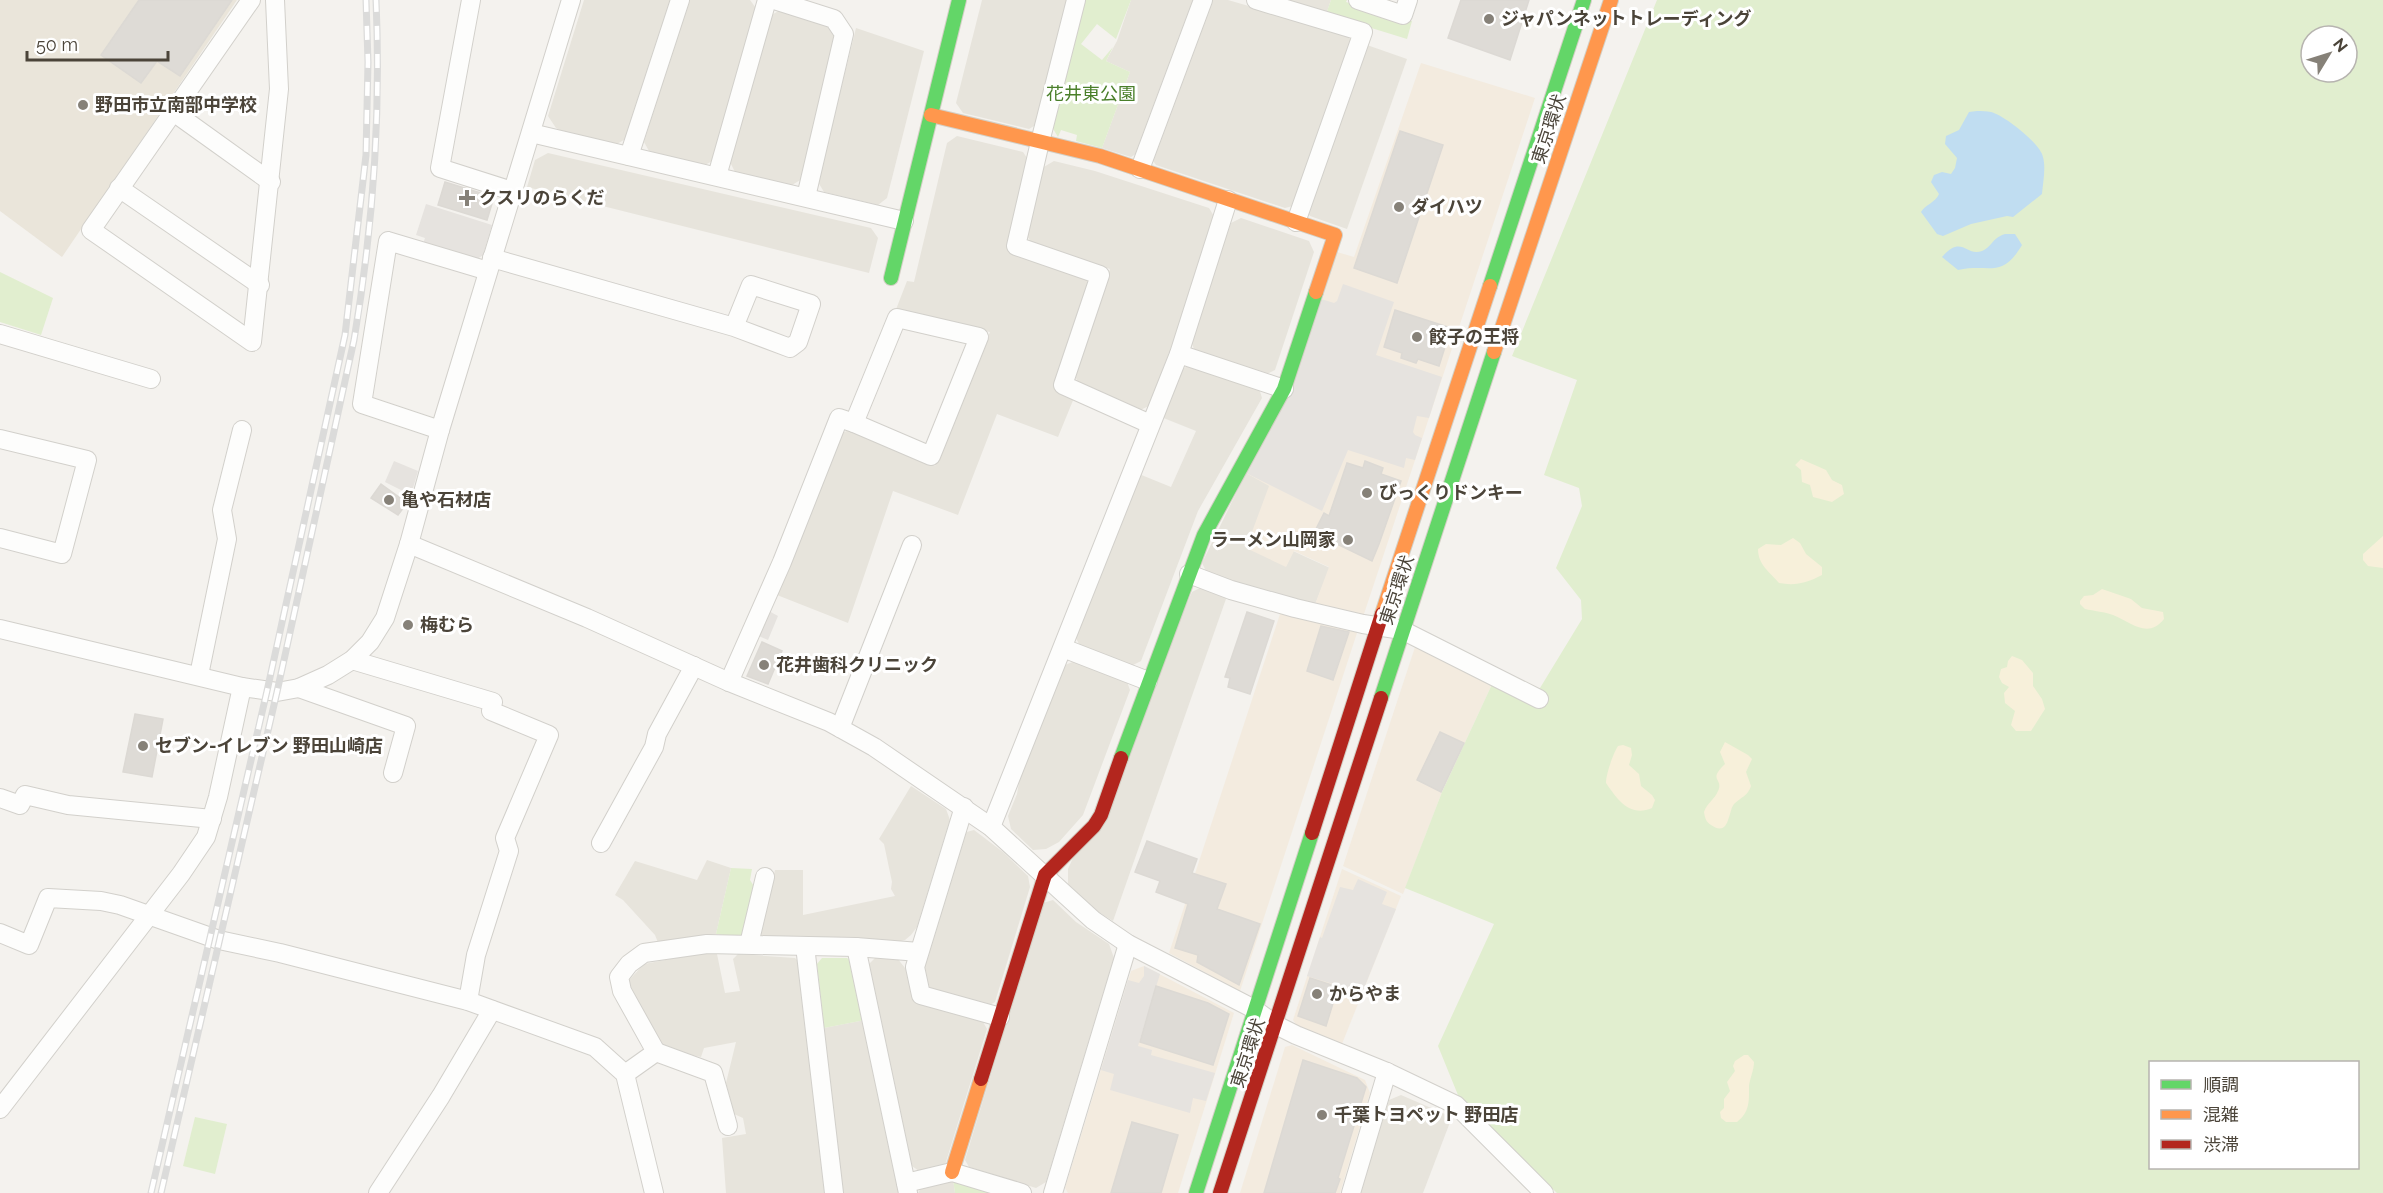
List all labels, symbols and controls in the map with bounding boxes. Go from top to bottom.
place label: ジャパンネットトレーディング [1501,8,1751,29]
marker: ジャパンネットトレーディング [1482,12,1496,26]
scale bar [27,24,168,62]
north arrow [2299,24,2359,84]
text: 50 m [36,34,78,55]
text: N [2329,34,2352,56]
park label: 花井東公園 [1046,83,1136,104]
street label: 東京環状 [1527,91,1570,166]
place label: 野田市立南部中学校 [95,94,257,115]
marker: 野田市立南部中学校 [76,98,90,112]
place label: クスリのらくだ [479,187,604,208]
marker: クスリのらくだ [460,191,474,205]
place label: ダイハツ [1411,196,1483,217]
marker: ダイハツ [1392,200,1406,214]
place label: 餃子の王将 [1428,326,1519,347]
marker: 餃子の王将 [1410,330,1424,344]
place label: びっくりドンキー [1379,482,1523,503]
marker: びっくりドンキー [1360,486,1374,500]
place label: 亀や石材店 [401,489,491,510]
marker: 亀や石材店 [382,493,396,507]
place label: ラーメン山岡家 [1211,529,1336,550]
marker: ラーメン山岡家 [1341,533,1355,547]
street label: 東京環状 [1375,552,1418,627]
place label: 梅むら [420,614,474,635]
marker: 梅むら [401,618,415,632]
place label: 花井歯科クリニック [776,654,938,675]
marker: 花井歯科クリニック [757,658,771,672]
place label: セブン-イレブン 野田山崎店 [155,735,383,756]
marker: セブン-イレブン 野田山崎店 [136,739,150,753]
place label: からやま [1329,983,1401,1004]
marker: からやま [1310,987,1324,1001]
street label: 東京環状 [1226,1015,1269,1090]
legend [2149,1061,2359,1169]
text: 順調 [2203,1074,2239,1095]
place label: 千葉トヨペット 野田店 [1334,1104,1518,1125]
text: 混雑 [2203,1104,2239,1125]
marker: 千葉トヨペット 野田店 [1315,1108,1329,1122]
text: 渋滞 [2203,1134,2239,1155]

